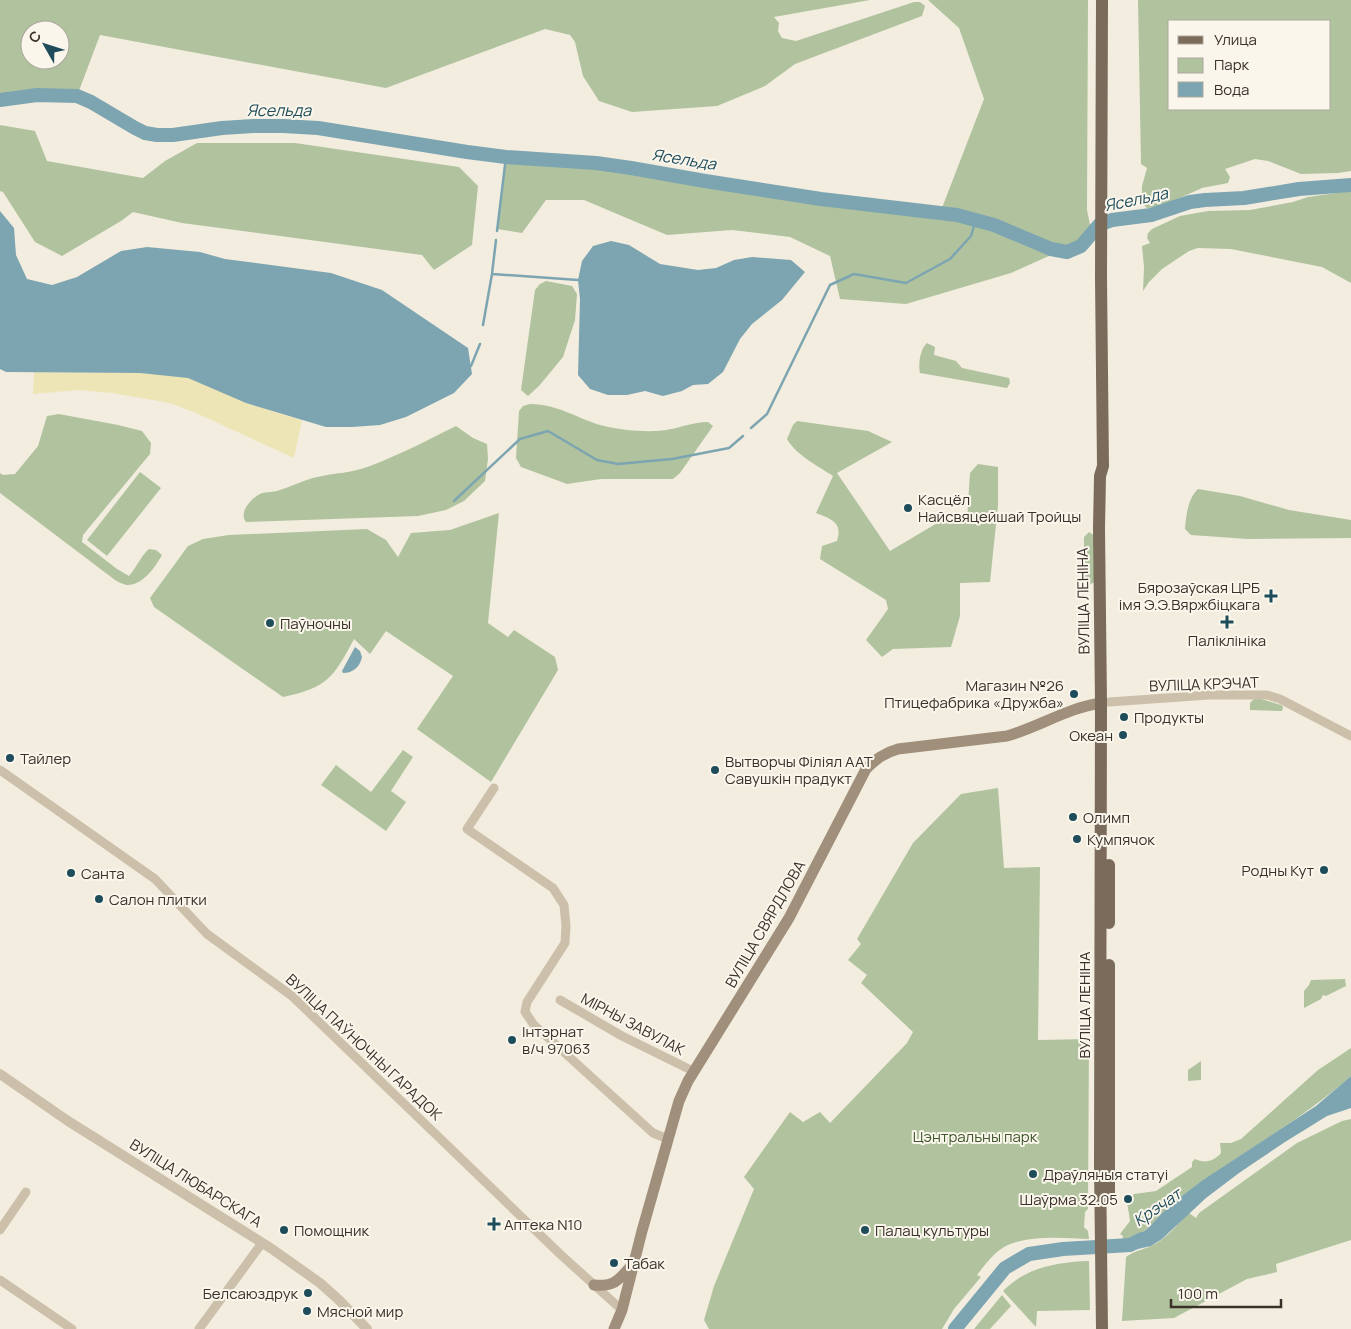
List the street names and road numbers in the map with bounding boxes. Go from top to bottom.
street label: ВУЛІЦА ЛЕНІНА [1072,547,1094,655]
street label: ВУЛІЦА КРЭЧАТ [1149,672,1259,696]
street label: ВУЛІЦА СВЯРДЛОВА [720,856,810,991]
street label: ВУЛІЦА ЛЕНІНА [1074,951,1095,1058]
street label: ВУЛІЦА ПАЎНОЧНЫ ГАРАДОК [281,969,447,1125]
street label: МІРНЫ ЗАВУЛАК [577,988,689,1060]
street label: ВУЛІЦА ЛЮБАРСКАГА [126,1134,266,1232]

